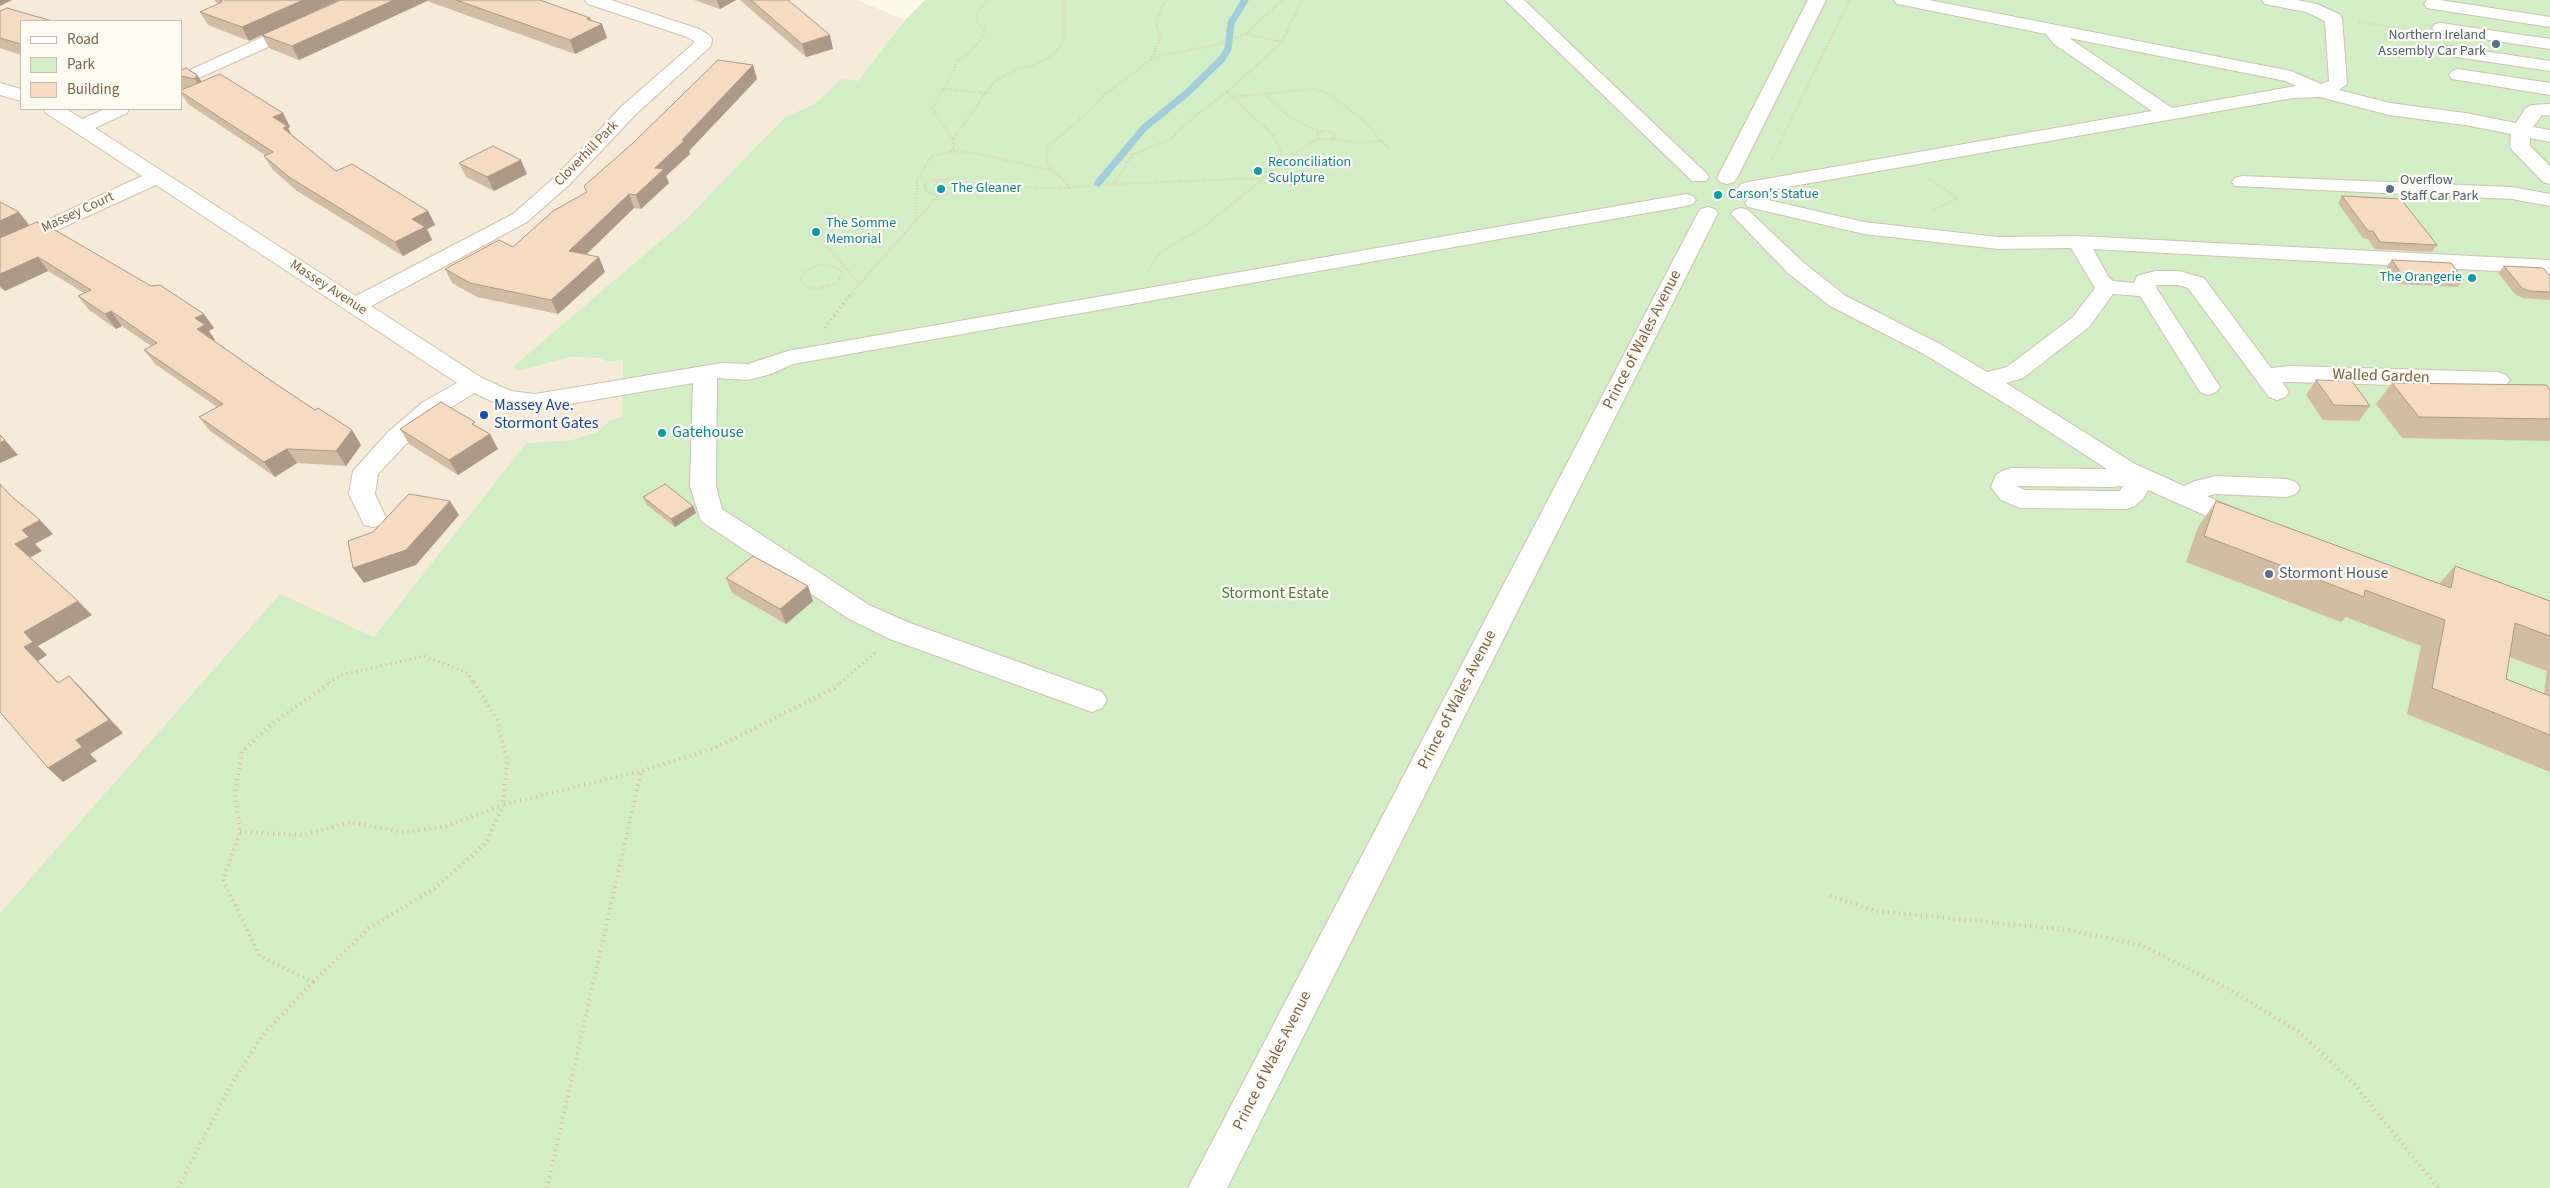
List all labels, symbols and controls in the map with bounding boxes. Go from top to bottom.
legend [20,20,182,110]
place label: Northern Ireland Assembly Car Park [2378,28,2486,60]
text: Road [67,29,99,50]
marker: Northern Ireland Assembly Car Park [2490,38,2502,50]
text: Park [67,54,95,75]
text: Building [67,79,119,100]
street label: Cloverhill Park [552,118,622,190]
place label: Reconciliation Sculpture [1268,155,1351,188]
marker: Reconciliation Sculpture [1252,165,1264,177]
place label: Overflow Staff Car Park [2400,173,2478,206]
place label: The Gleaner [951,181,1021,197]
marker: The Gleaner [935,183,947,195]
marker: Overflow Staff Car Park [2384,183,2396,195]
place label: Carson's Statue [1728,187,1819,203]
street label: Massey Court [39,189,117,237]
marker: Carson's Statue [1712,189,1724,201]
place label: The Somme Memorial [826,216,896,248]
marker: The Somme Memorial [810,226,822,238]
street label: Massey Avenue [286,257,370,319]
street label: Prince of Wales Avenue [1600,267,1686,413]
place label: The Orangerie [2380,270,2462,286]
marker: The Orangerie [2466,272,2478,284]
street label: Walled Garden [2332,366,2430,388]
place label: Massey Ave. Stormont Gates [494,396,598,434]
marker: Massey Ave. Stormont Gates [478,409,490,421]
place label: Gatehouse [672,423,744,443]
marker: Gatehouse [656,427,668,439]
place label: Stormont House [2279,564,2388,584]
marker: Stormont House [2263,568,2275,580]
park label: Stormont Estate [1221,584,1329,604]
street label: Prince of Wales Avenue [1415,627,1501,773]
street label: Prince of Wales Avenue [1230,988,1316,1134]

